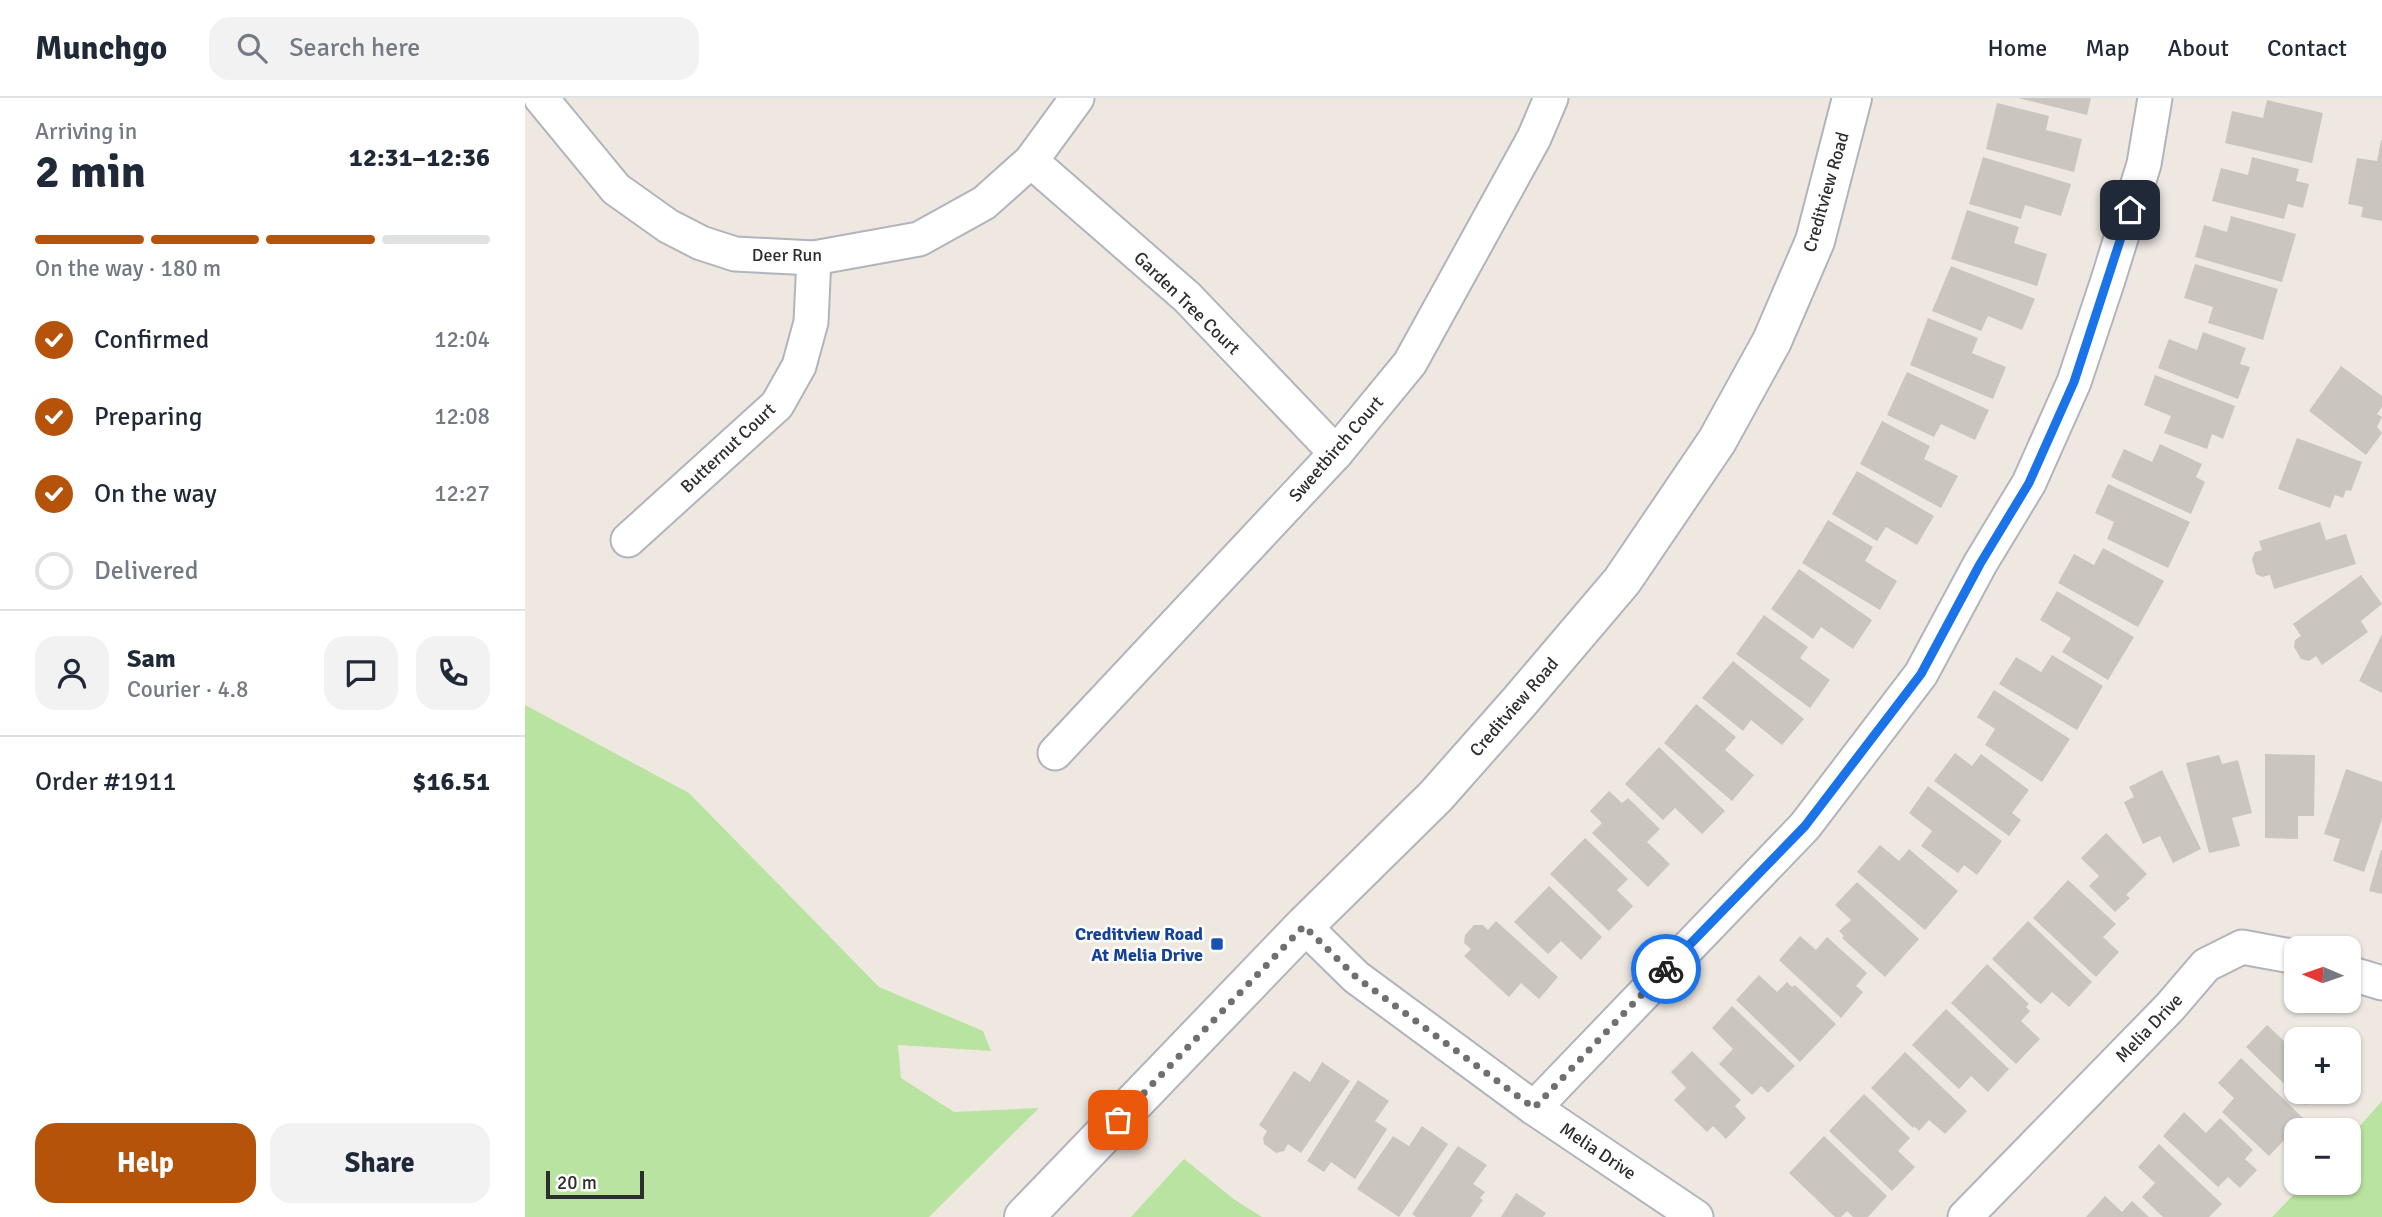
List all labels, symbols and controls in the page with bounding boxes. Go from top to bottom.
search box [209,17,699,80]
text: Munchgo [35,28,167,69]
icon: search [233,29,271,67]
text: Search here [289,32,420,64]
text: Home [1987,33,2047,63]
text: Map [2085,33,2130,63]
text: About [2168,33,2229,63]
text: Contact [2267,33,2347,63]
text: Arriving in [35,117,137,146]
street label: Creditview Road [1798,129,1854,255]
text: 12:31–12:36 [349,142,490,174]
text: 2 min [35,144,146,200]
pin [2100,180,2160,240]
icon: home [2111,191,2149,229]
street label: Deer Run [752,244,822,266]
street label: Garden Tree Court [1129,247,1245,359]
text: On the way · 180 m [35,254,221,283]
icon: check [35,321,73,359]
text: Confirmed [94,324,209,356]
text: 12:04 [434,325,490,354]
street label: Sweetbirch Court [1284,392,1388,506]
icon: check [35,398,73,436]
street label: Butternut Court [676,398,780,498]
text: Preparing [94,401,202,433]
text: 12:08 [434,402,490,431]
icon: check [35,475,73,513]
text: On the way [94,478,217,510]
text: 12:27 [434,479,490,508]
text: Delivered [94,555,199,587]
button: person [35,636,109,710]
button: chat [324,636,398,710]
button: phone [416,636,490,710]
text: Sam [127,643,176,675]
street label: Creditview Road [1465,653,1563,761]
text: Courier · 4.8 [127,675,248,704]
text: Order #1911 [35,766,176,798]
text: $16.51 [412,766,490,798]
place label: Creditview Road At Melia Drive [1075,923,1203,966]
courier [1631,934,1701,1004]
marker: Creditview Road At Melia Drive [1209,936,1225,952]
north arrow [2284,936,2361,1013]
map controls [2284,936,2361,1195]
icon: bike [1647,950,1685,988]
street label: Melia Drive [2111,989,2187,1067]
button: + [2284,1027,2361,1104]
pin [1088,1090,1148,1150]
icon: bag [1099,1101,1137,1139]
street label: Melia Drive [1556,1118,1640,1184]
button: − [2284,1118,2361,1195]
button: Help [35,1123,256,1203]
button: Share [270,1123,490,1203]
scale bar [546,1168,644,1200]
text: 20 m [557,1171,597,1195]

